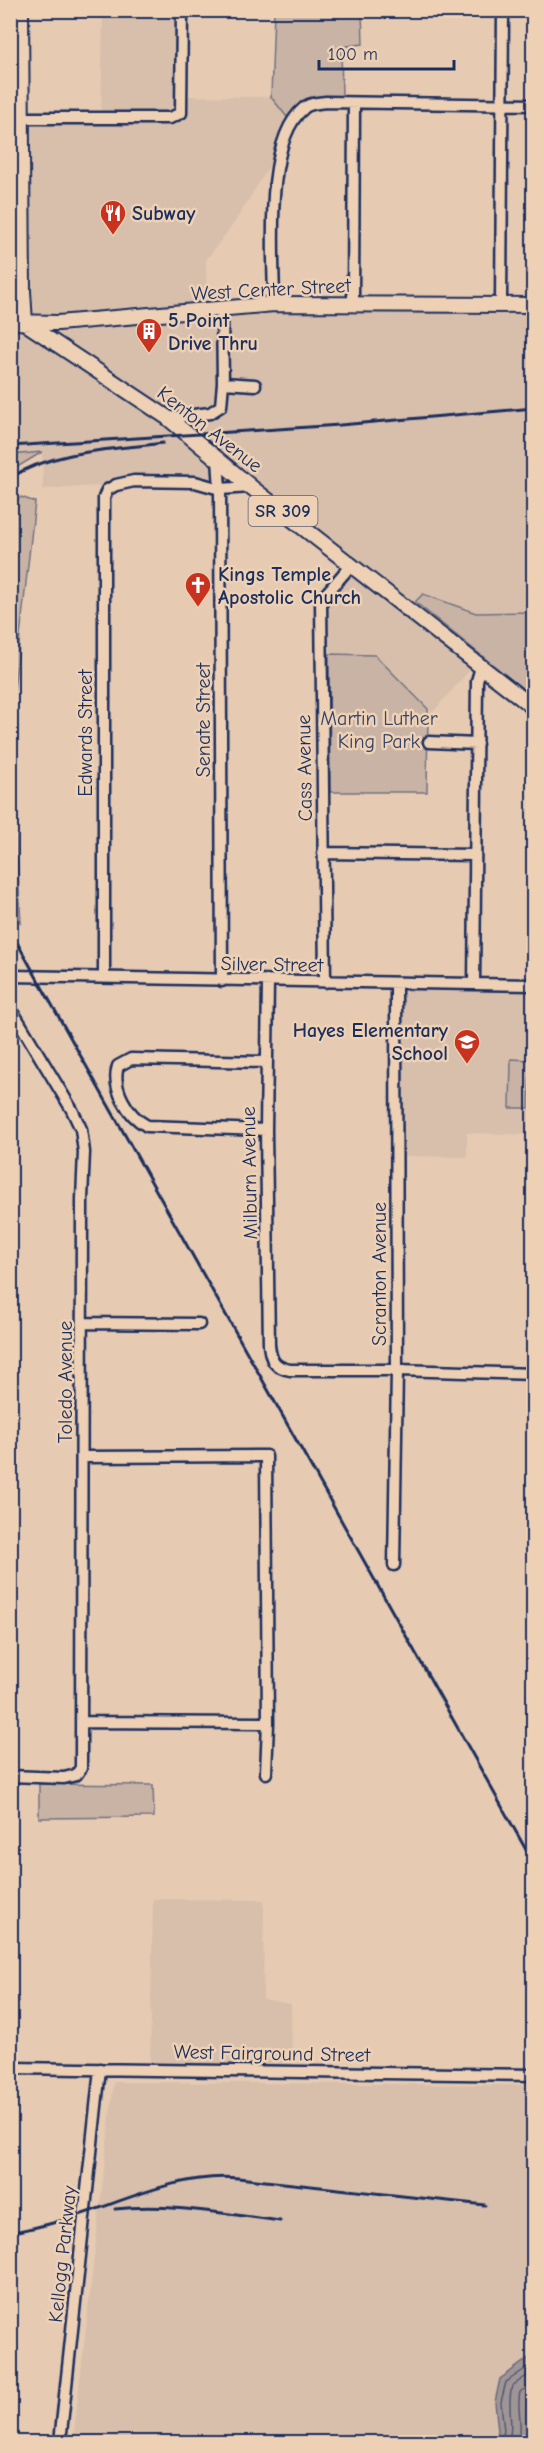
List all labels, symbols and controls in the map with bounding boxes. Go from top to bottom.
scale bar [319,33,454,71]
text: 100 m [328,44,378,65]
restaurant icon: Subway [98,198,128,236]
place label: Subway [132,202,196,225]
street label: West Center Street [191,274,353,305]
place label: 5 Point Drive Thru [168,309,258,355]
building icon: 5 Point Drive Thru [134,316,164,354]
street label: Kenton Avenue [153,381,267,477]
road number: SR 309 [248,496,318,526]
place label: Kings Temple Apostolic Church [218,563,361,609]
church icon: Kings Temple Apostolic Church [183,570,213,608]
street label: Senate Street [192,662,215,777]
street label: Edwards Street [74,668,97,797]
park label: Martin Luther King Park [320,707,438,753]
street label: Cass Avenue [292,714,317,822]
street label: Silver Street [220,952,325,977]
place label: Hayes Elementary School [293,1019,449,1065]
school or university icon: Hayes Elementary School [452,1027,482,1065]
street label: Milburn Avenue [237,1106,262,1240]
street label: Scranton Avenue [368,1202,391,1346]
street label: Toledo Avenue [54,1321,77,1443]
street label: West Fairground Street [173,2040,372,2067]
street label: Kellogg Parkway [44,2184,81,2324]

